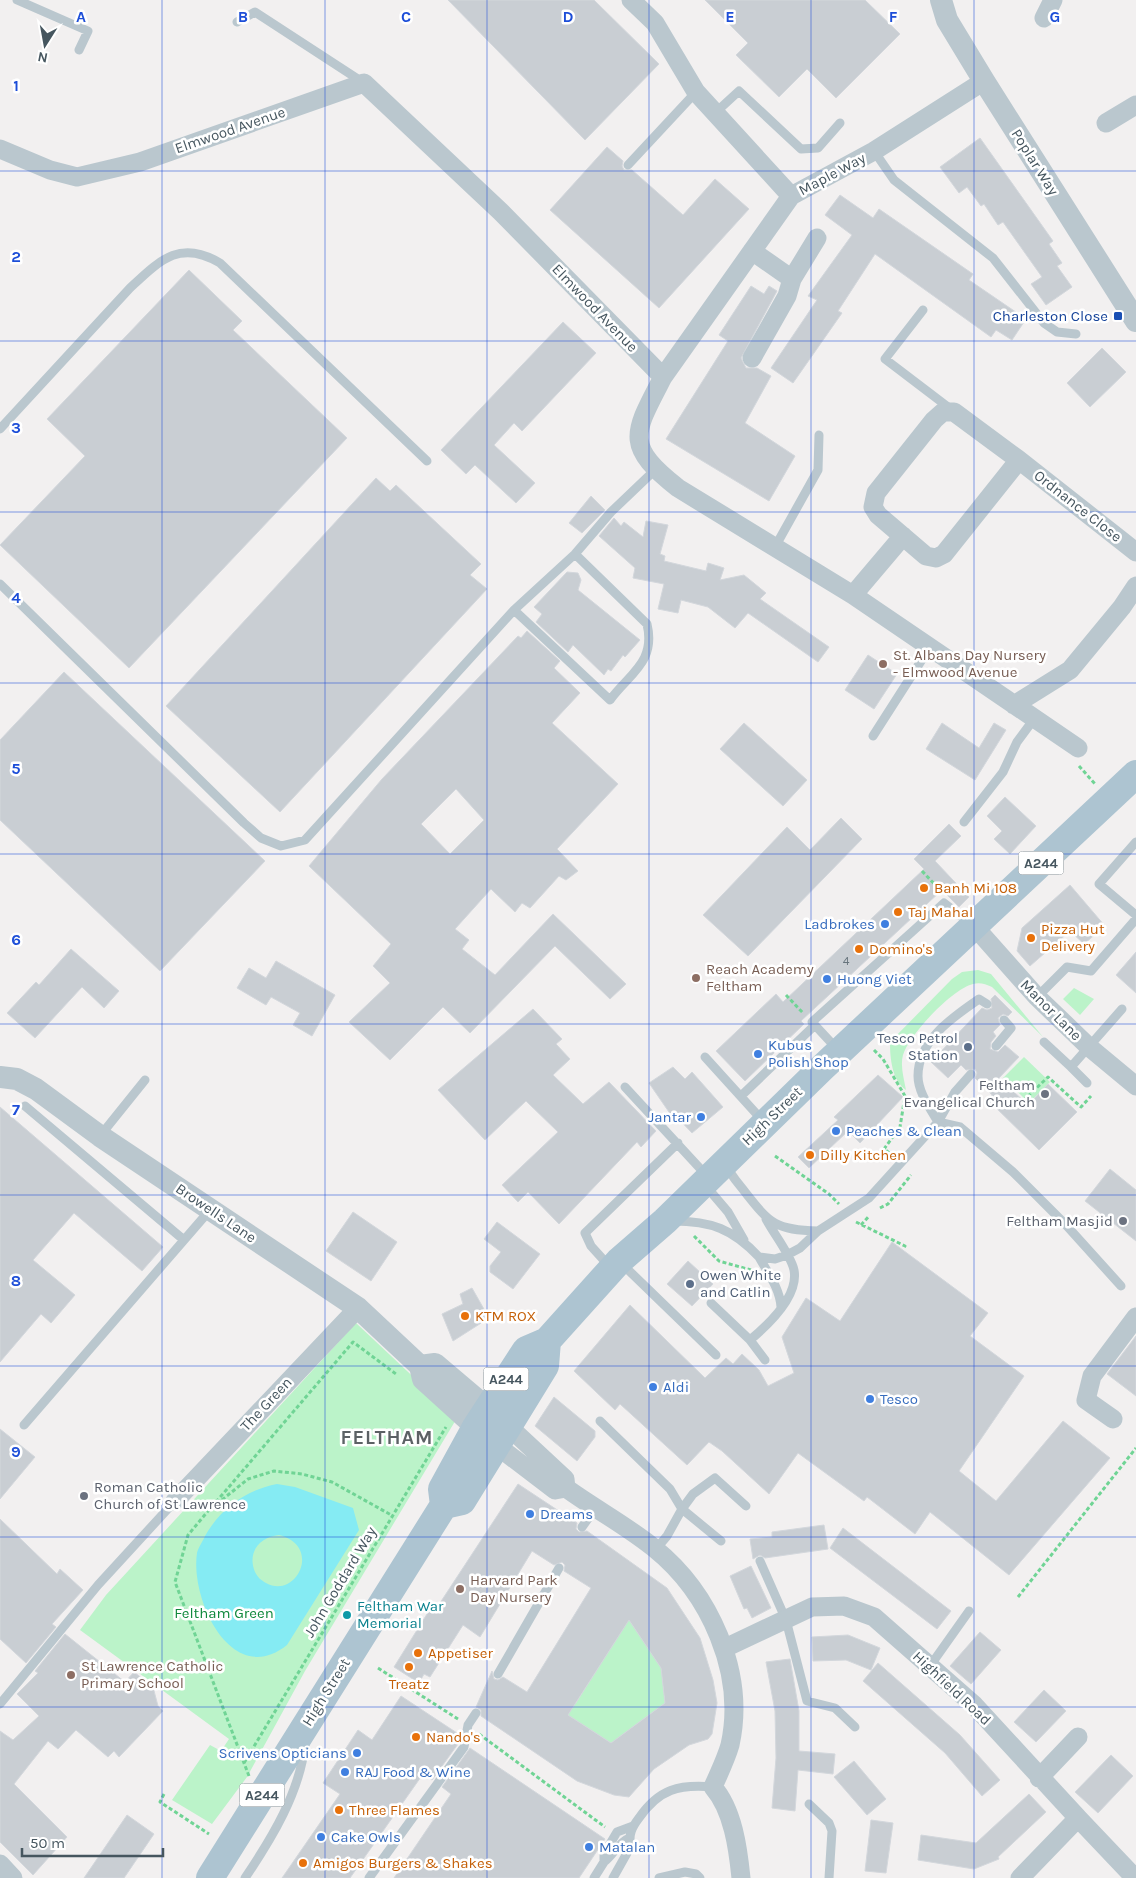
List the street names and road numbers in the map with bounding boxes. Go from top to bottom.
street label: Elmwood Avenue [172,103,288,157]
street label: Poplar Way [1008,125,1062,199]
street label: Maple Way [795,149,869,199]
street label: Elmwood Avenue [548,260,642,356]
street label: Ordnance Close [1030,466,1126,546]
road number: A244 [1018,851,1064,874]
street label: Manor Lane [1017,976,1085,1044]
street label: High Street [738,1083,806,1149]
street label: Browells Lane [172,1179,260,1247]
road number: A244 [484,1368,528,1390]
street label: The Green [236,1373,296,1435]
street label: John Goddard Way [300,1523,380,1641]
street label: Highfield Road [909,1647,995,1729]
street label: High Street [298,1654,354,1729]
road number: A244 [240,1784,284,1806]

